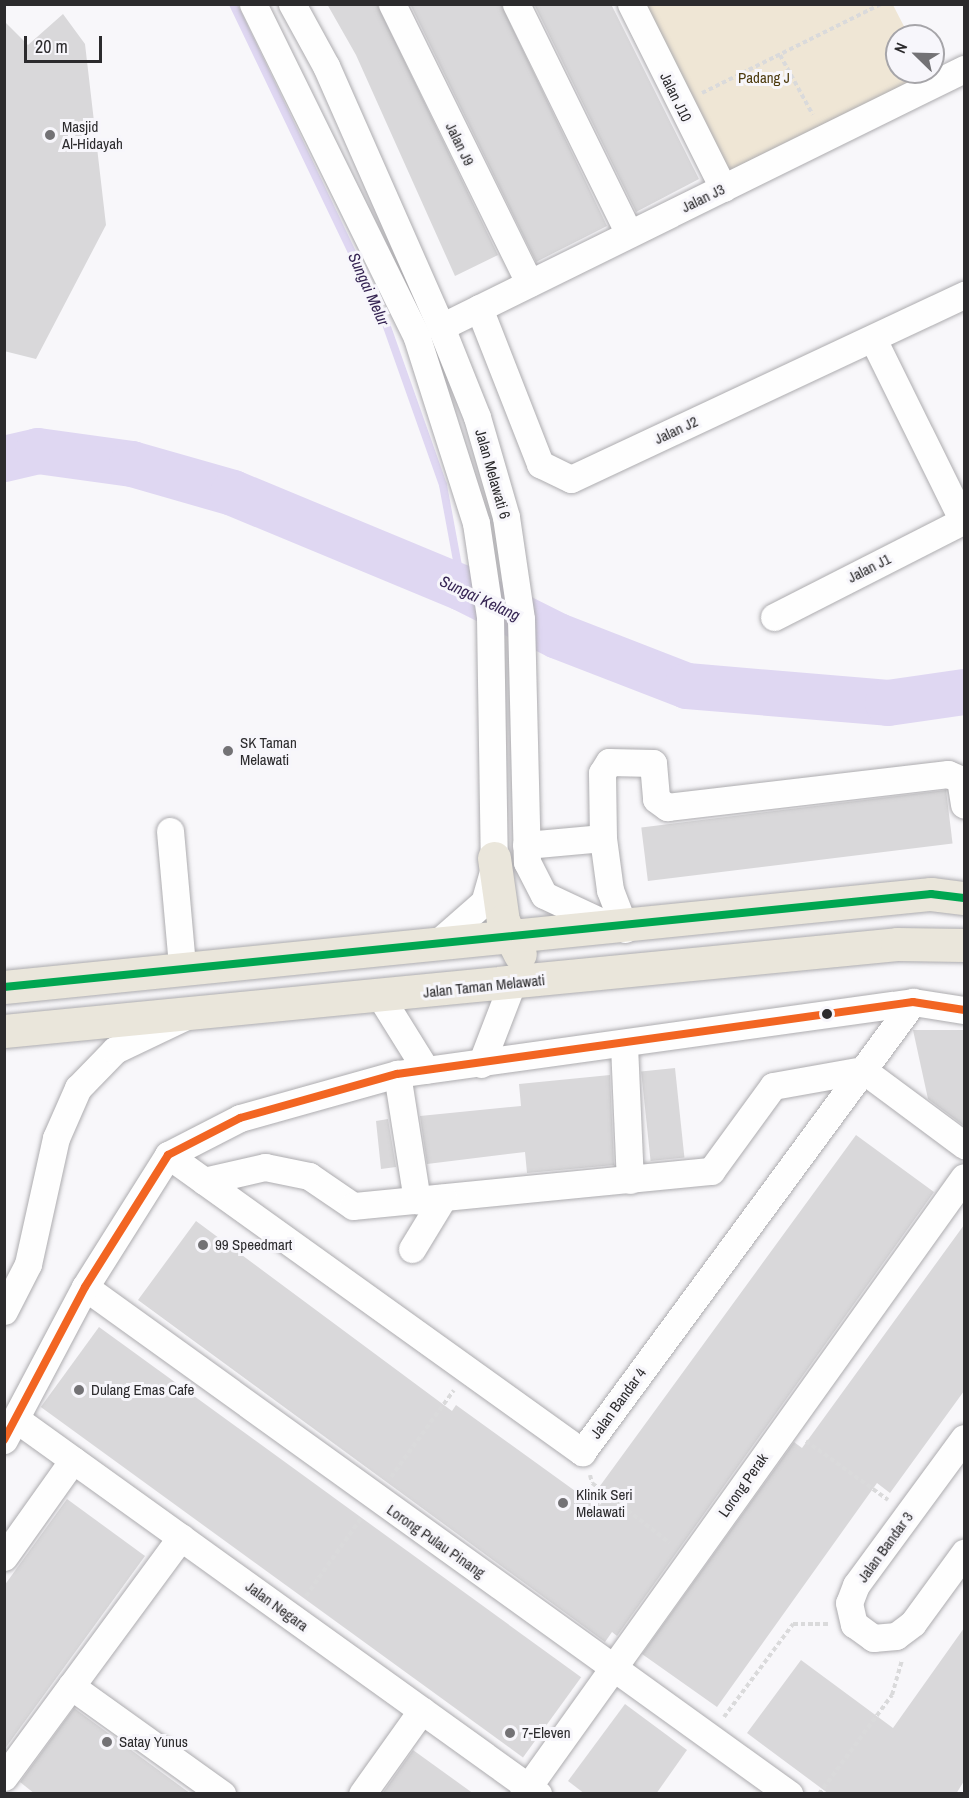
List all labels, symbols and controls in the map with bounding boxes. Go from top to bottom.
scale bar [27,24,105,62]
north arrow [885,24,945,84]
text: 20 m [35,34,68,59]
text: N [888,39,912,56]
street label: Jalan J10 [656,69,696,125]
park label: Padang J [738,69,790,87]
place label: Masjid Al-Hidayah [62,117,123,152]
street label: Jalan J9 [442,119,478,169]
marker: Masjid Al-Hidayah [43,128,57,142]
street label: Jalan J3 [678,180,728,216]
water label: Sungai Melur [344,249,394,329]
street label: Jalan J2 [651,412,701,448]
street label: Jalan Melawati 6 [472,427,514,521]
street label: Jalan J1 [845,550,893,586]
water label: Sungai Kelang [437,571,523,625]
place label: SK Taman Melawati [240,733,297,768]
marker: SK Taman Melawati [221,744,235,758]
street label: Jalan Taman Melawati [422,971,546,1001]
unlabelled marker [821,1008,833,1020]
place label: 99 Speedmart [215,1236,292,1254]
marker: 99 Speedmart [196,1238,210,1252]
street label: Jalan Bandar 4 [586,1364,650,1442]
place label: Dulang Emas Cafe [91,1381,194,1399]
marker: Dulang Emas Cafe [72,1383,86,1397]
street label: Lorong Perak [714,1450,772,1520]
place label: Klinik Seri Melawati [576,1485,633,1520]
marker: Klinik Seri Melawati [554,1494,572,1512]
street label: Lorong Pulau Pinang [384,1500,488,1582]
street label: Jalan Bandar 3 [853,1508,917,1586]
street label: Jalan Negara [242,1577,312,1635]
place label: 7-Eleven [522,1724,571,1742]
marker: 7-Eleven [503,1726,517,1740]
place label: Satay Yunus [119,1733,188,1751]
marker: Satay Yunus [100,1735,114,1749]

